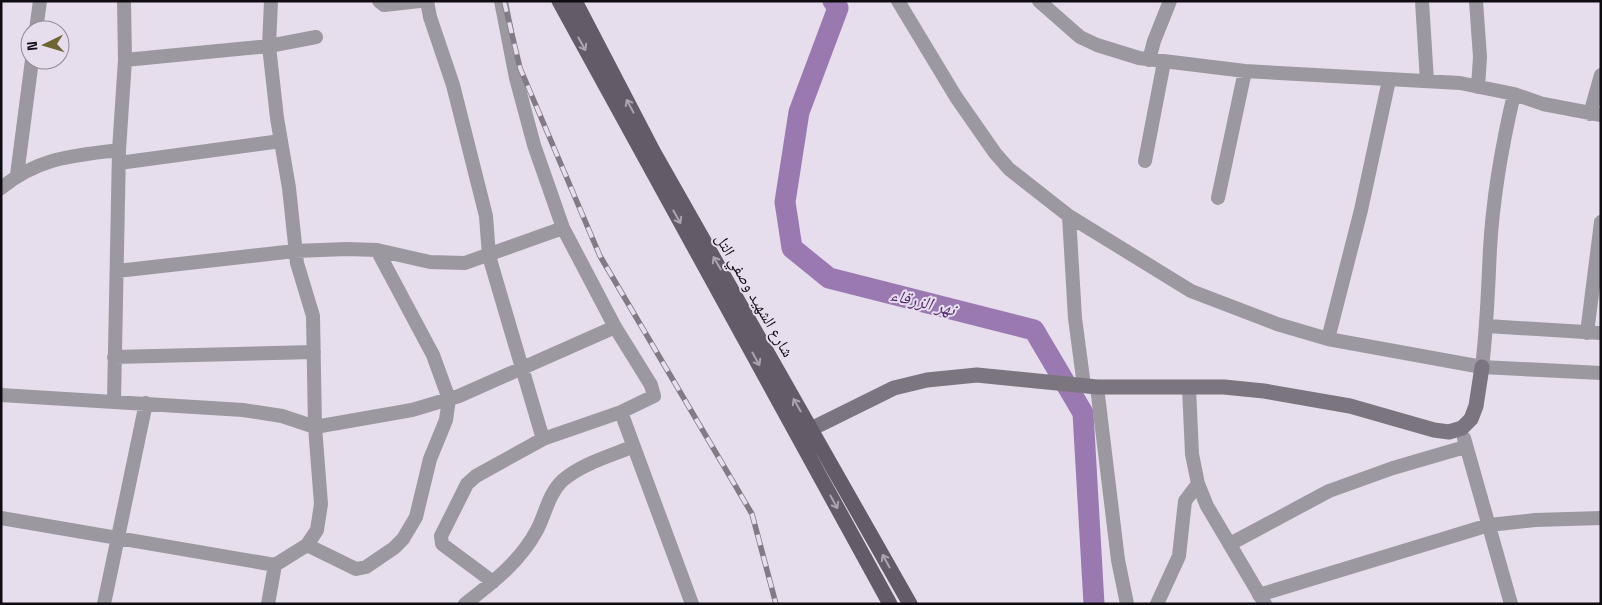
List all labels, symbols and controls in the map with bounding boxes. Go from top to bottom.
north arrow [20,20,70,70]
one-way arrow [578,36,587,51]
text: N [23,41,41,52]
one-way arrow [624,99,634,114]
one-way arrow [673,209,683,224]
street label: شارع الشهيد وصفي التل [709,230,799,362]
one-way arrow [712,256,722,271]
water label: نهر الزرقاء [888,282,961,321]
one-way arrow [751,352,761,366]
one-way arrow [792,398,802,412]
one-way arrow [829,494,839,509]
one-way arrow [880,555,890,569]

